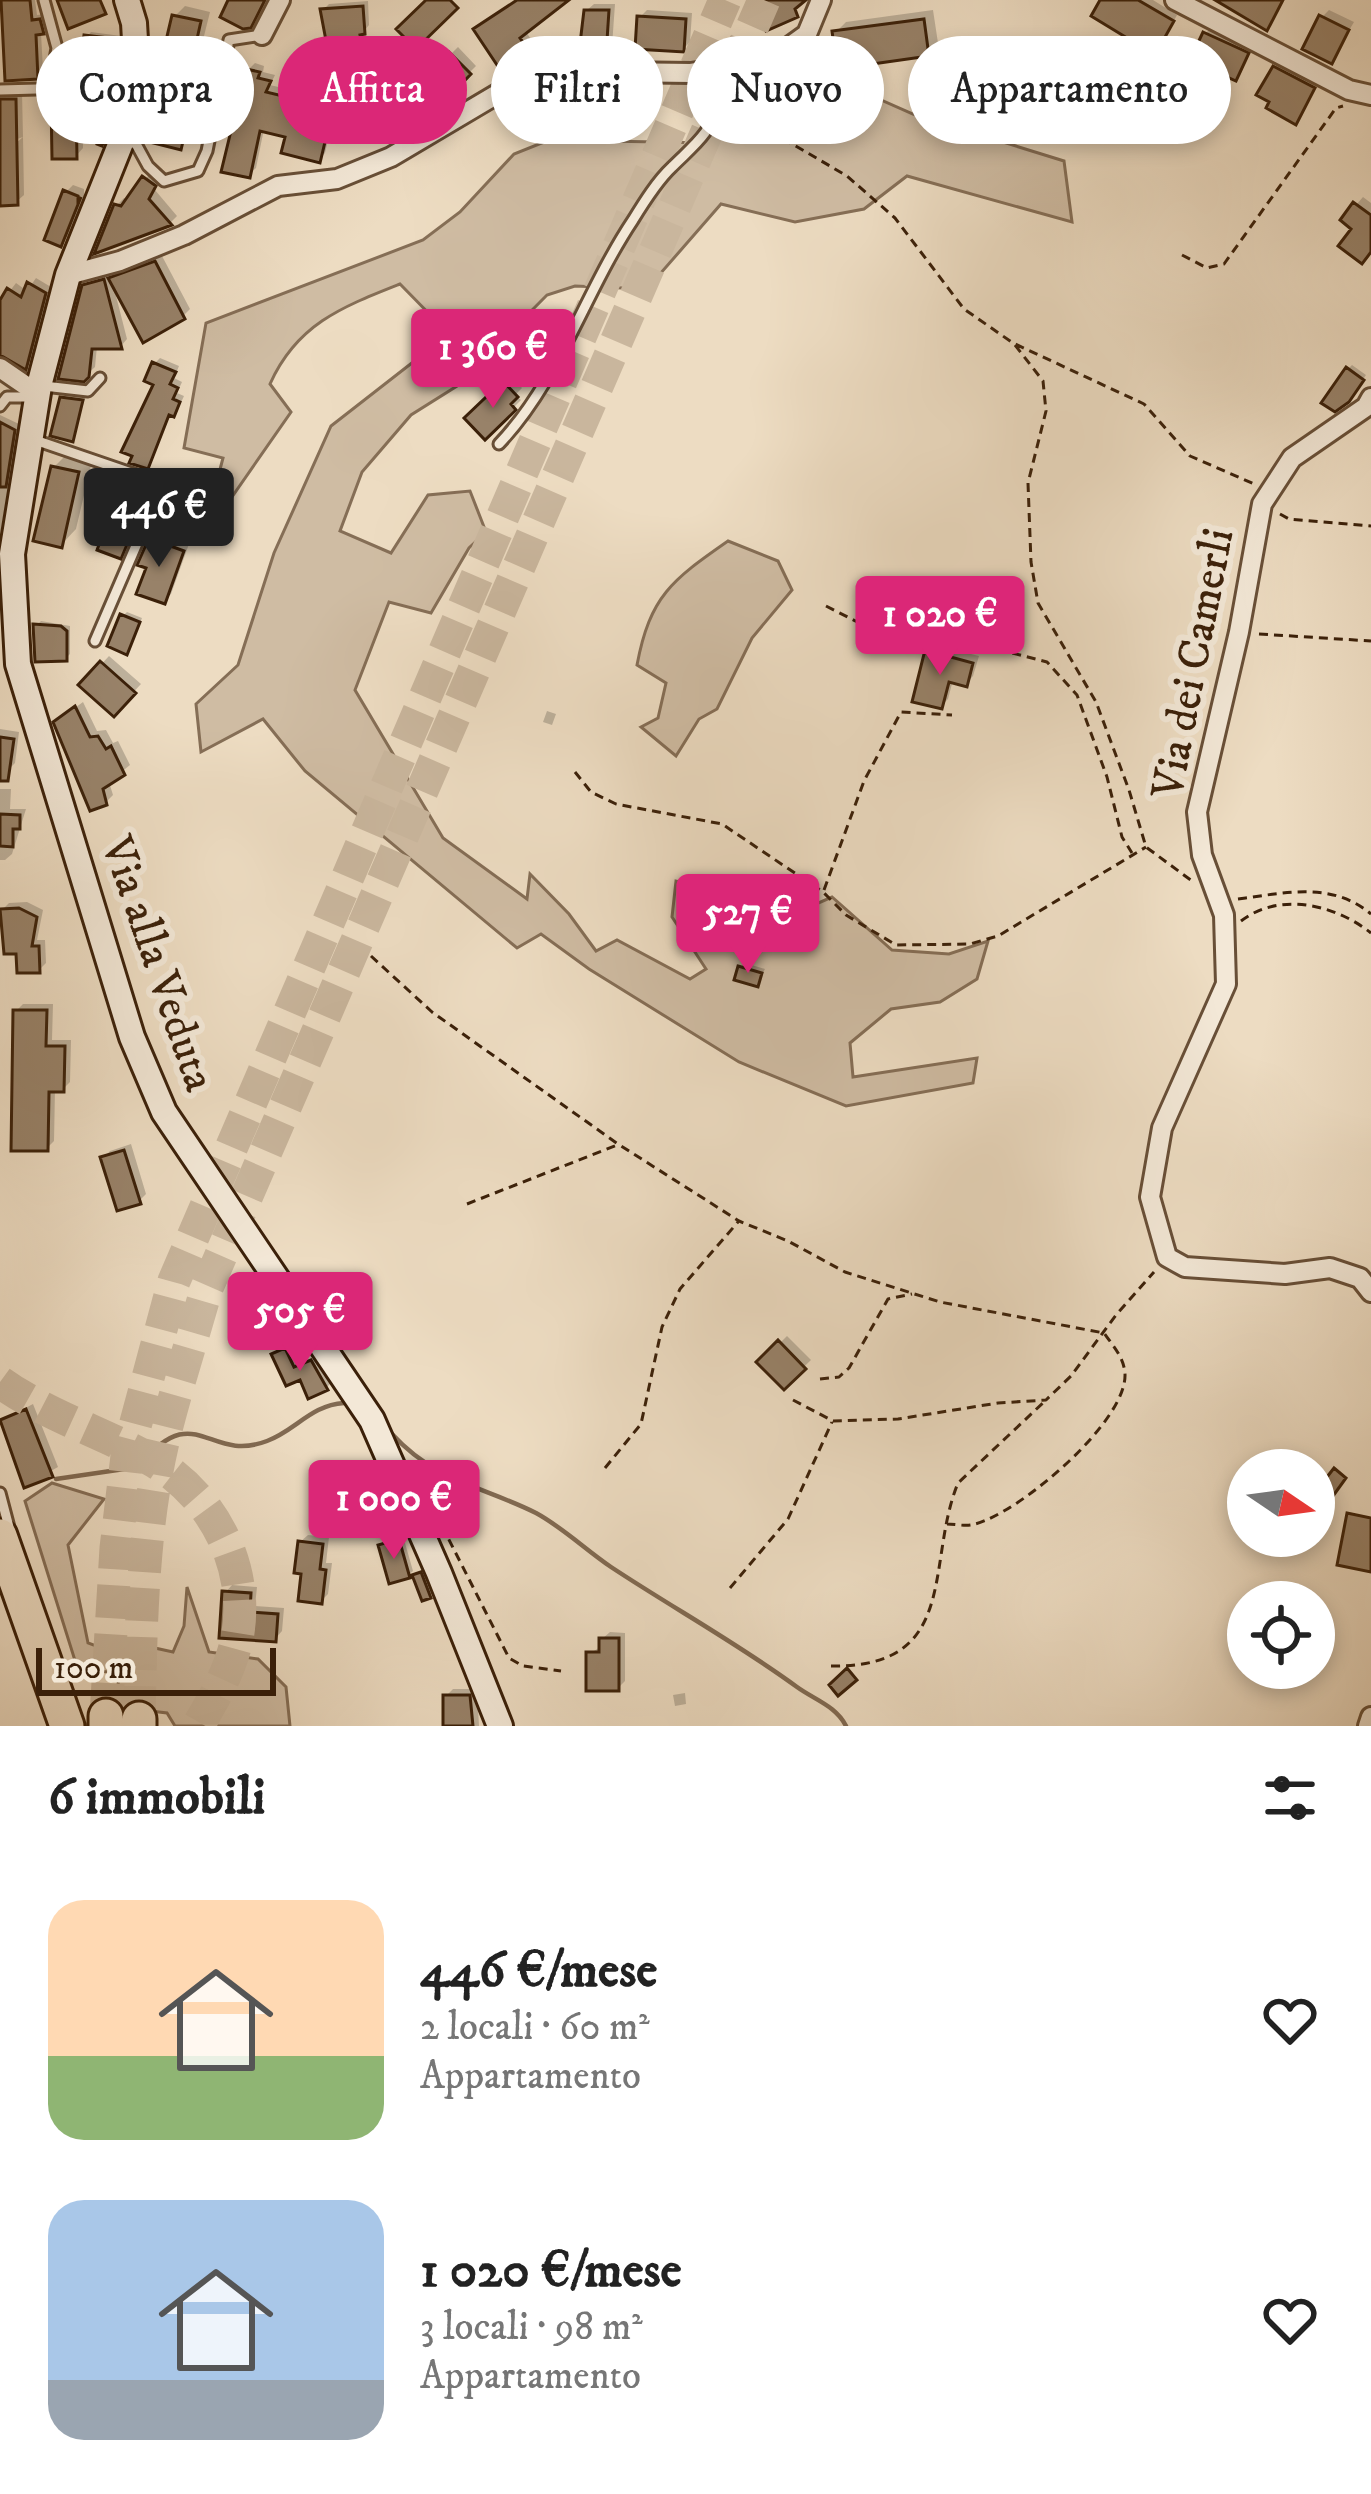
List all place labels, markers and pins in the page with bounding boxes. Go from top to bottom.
pin: 1 360 € [382,309,604,411]
pin: 446 € [75,468,243,570]
pin: 1 020 € [829,576,1051,678]
pin: 527 € [664,874,832,976]
pin: 505 € [216,1272,384,1374]
pin: 1 000 € [283,1460,505,1562]

